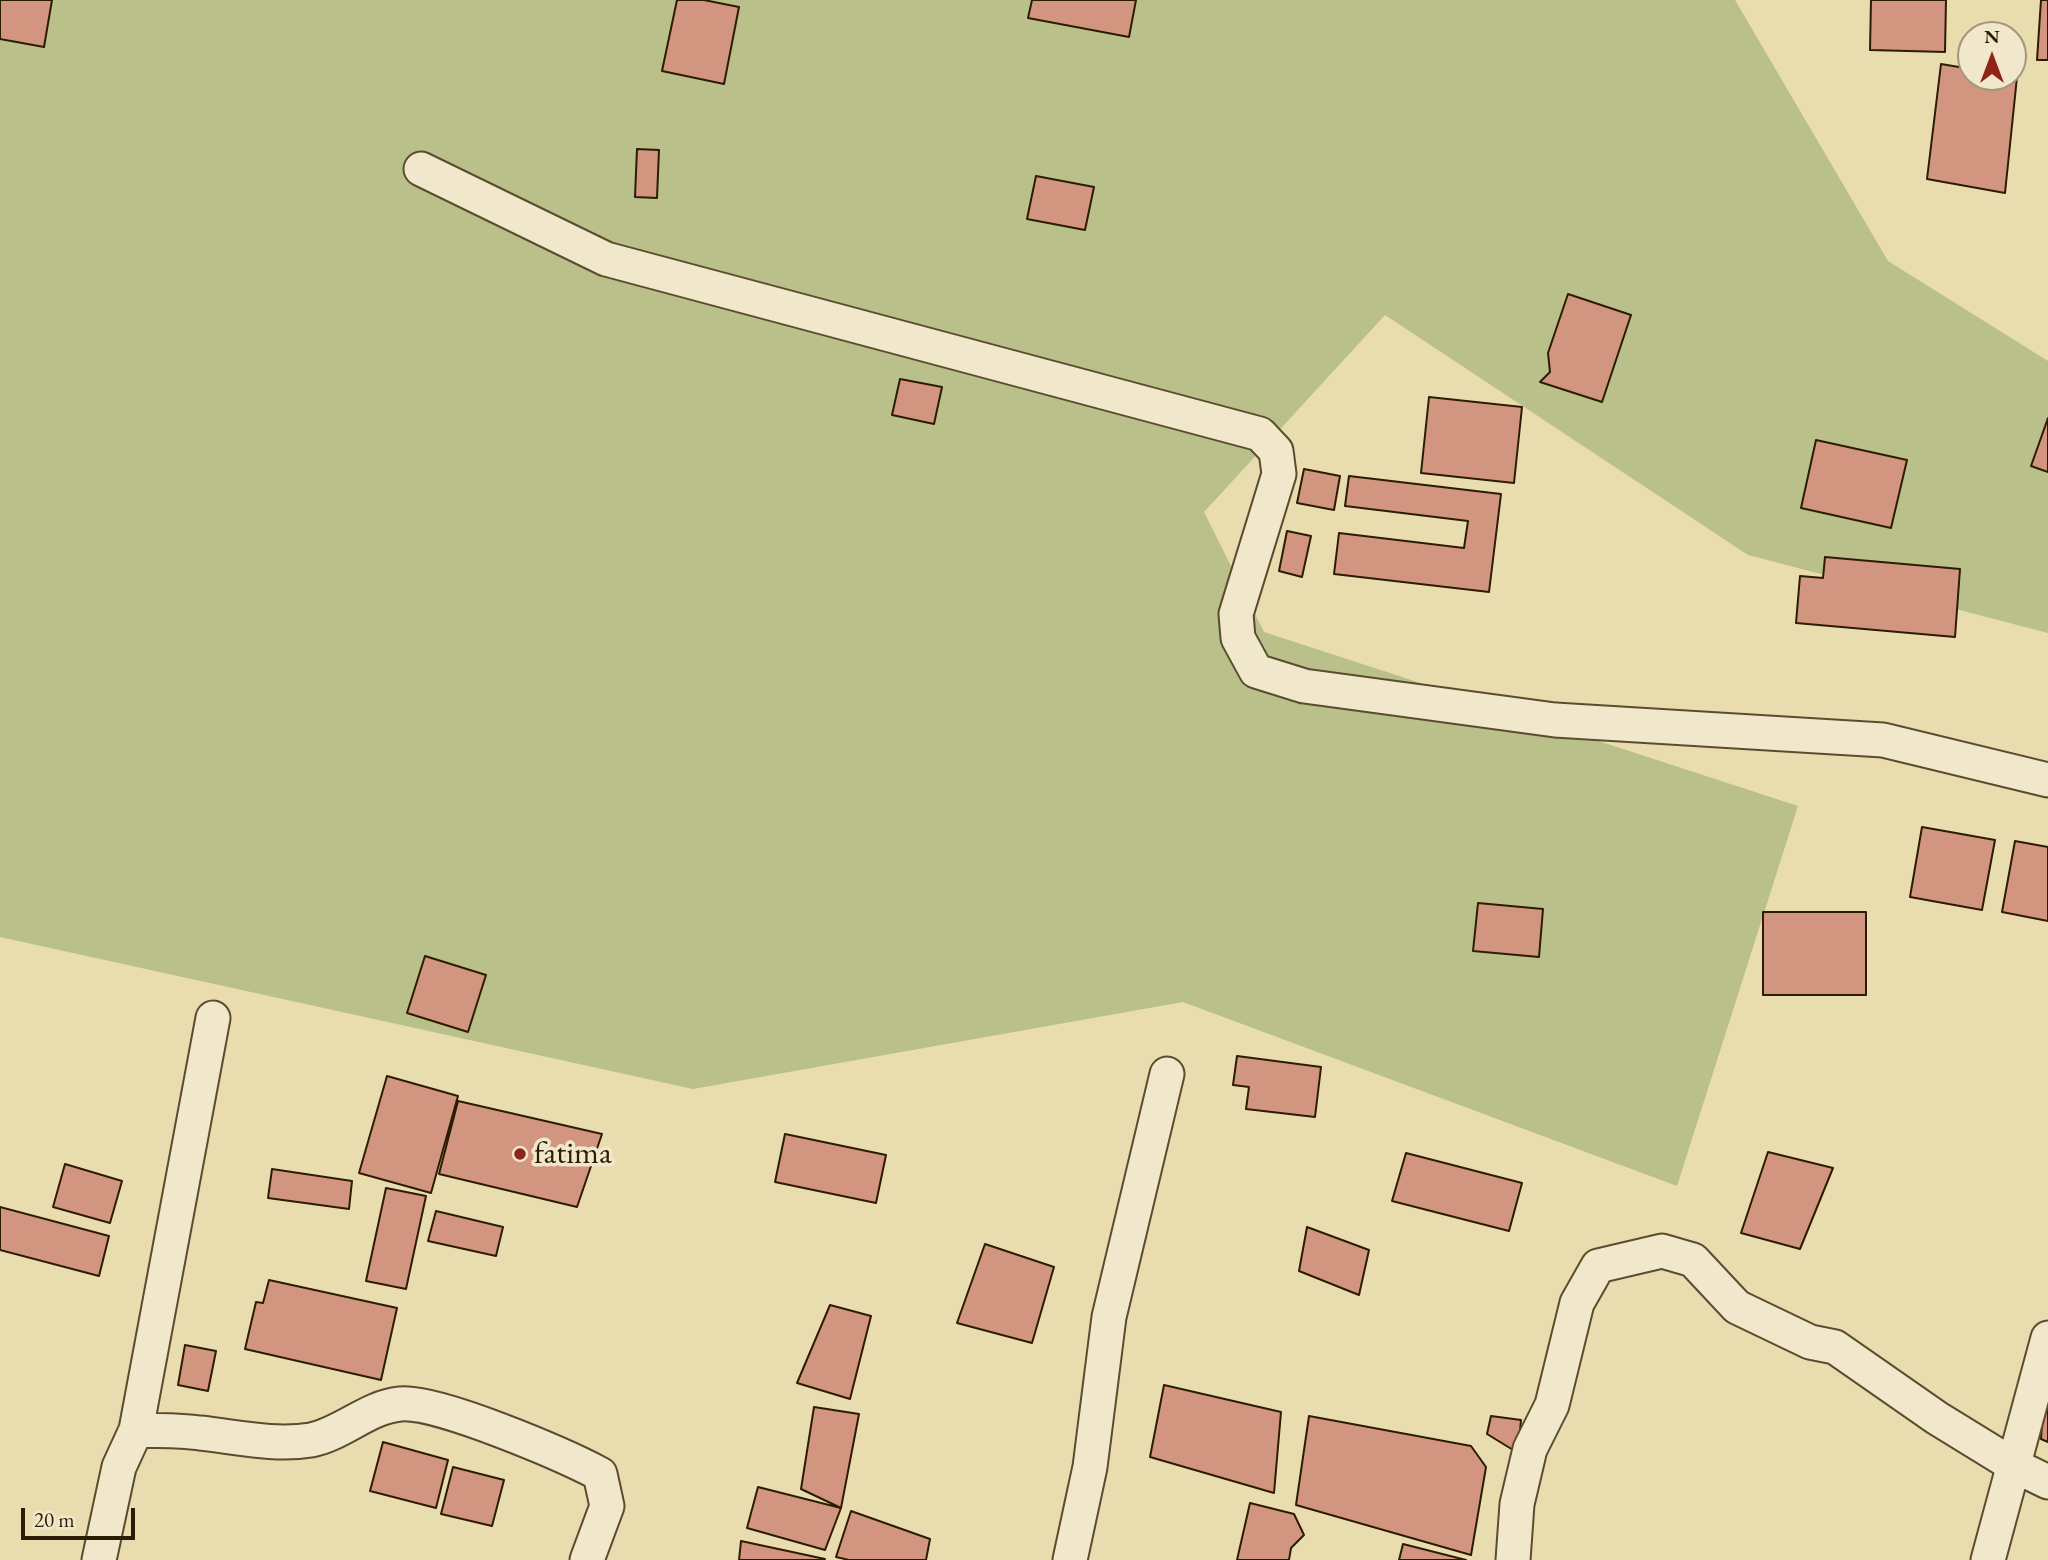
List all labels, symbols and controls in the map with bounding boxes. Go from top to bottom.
north arrow [1957,21,2027,91]
text: N [1984,24,2000,49]
place label: fatima [534,1135,612,1173]
marker: fatima [512,1146,528,1162]
scale bar [24,1494,138,1538]
text: 20 m [34,1506,75,1533]

